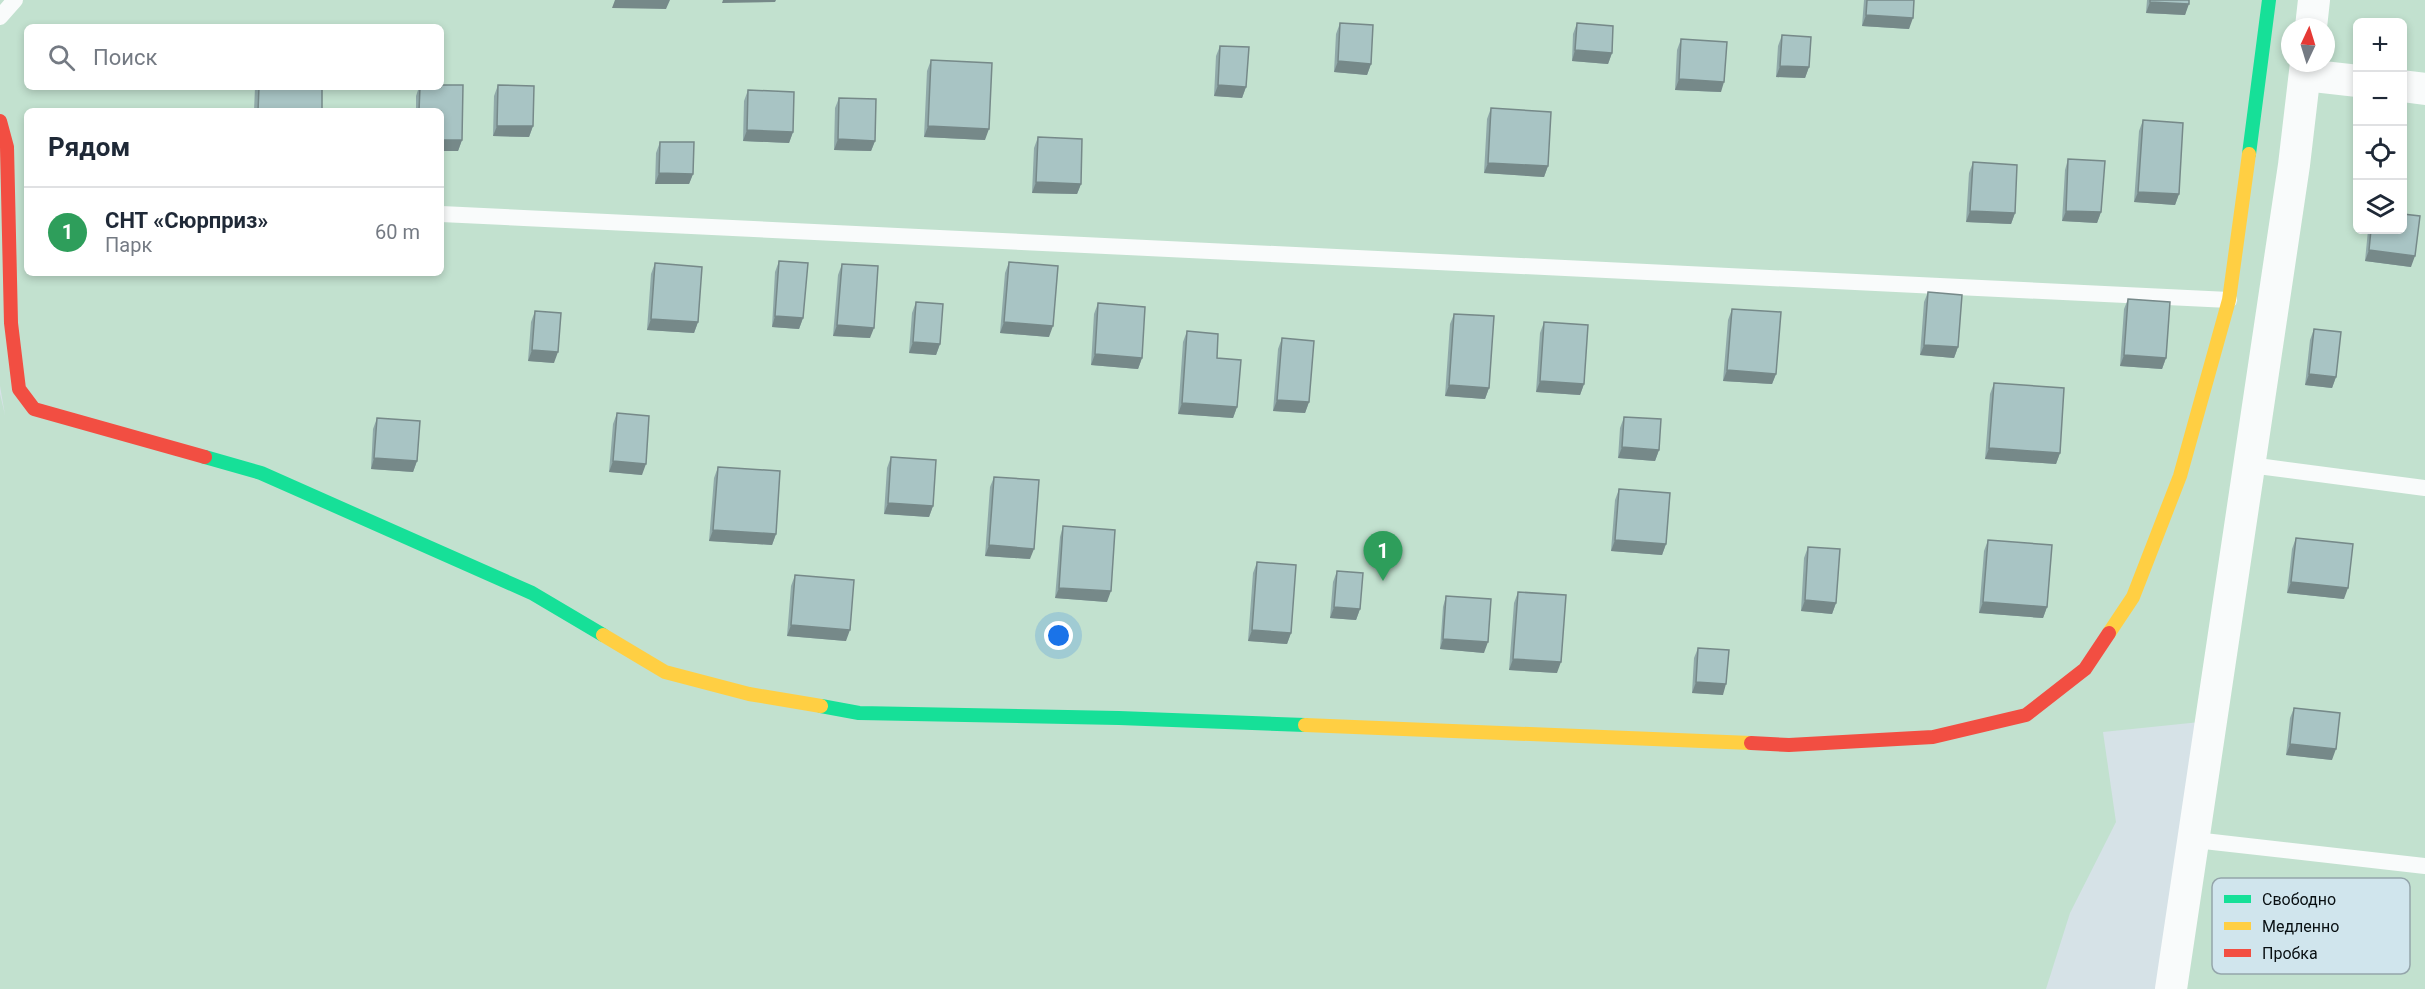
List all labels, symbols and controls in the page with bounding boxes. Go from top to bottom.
north arrow [2281,18,2335,72]
map controls [2353,18,2407,234]
button: + [2353,18,2407,72]
search box [24,24,444,90]
icon: search [45,41,78,74]
text: Поиск [93,45,157,70]
button: − [2353,72,2407,126]
button: locate [2353,126,2407,180]
text: Рядом [48,132,130,162]
button: layers [2353,180,2407,234]
text: СНТ «Сюрприз» [105,208,268,233]
text: 1 [62,220,73,244]
text: 60 m [375,220,420,244]
text: Парк [105,233,152,257]
pin: 1 [1364,532,1402,581]
your location [1044,621,1073,650]
legend [2212,878,2410,974]
text: Свободно [2262,890,2336,909]
text: Медленно [2262,917,2339,936]
text: Пробка [2262,944,2318,963]

